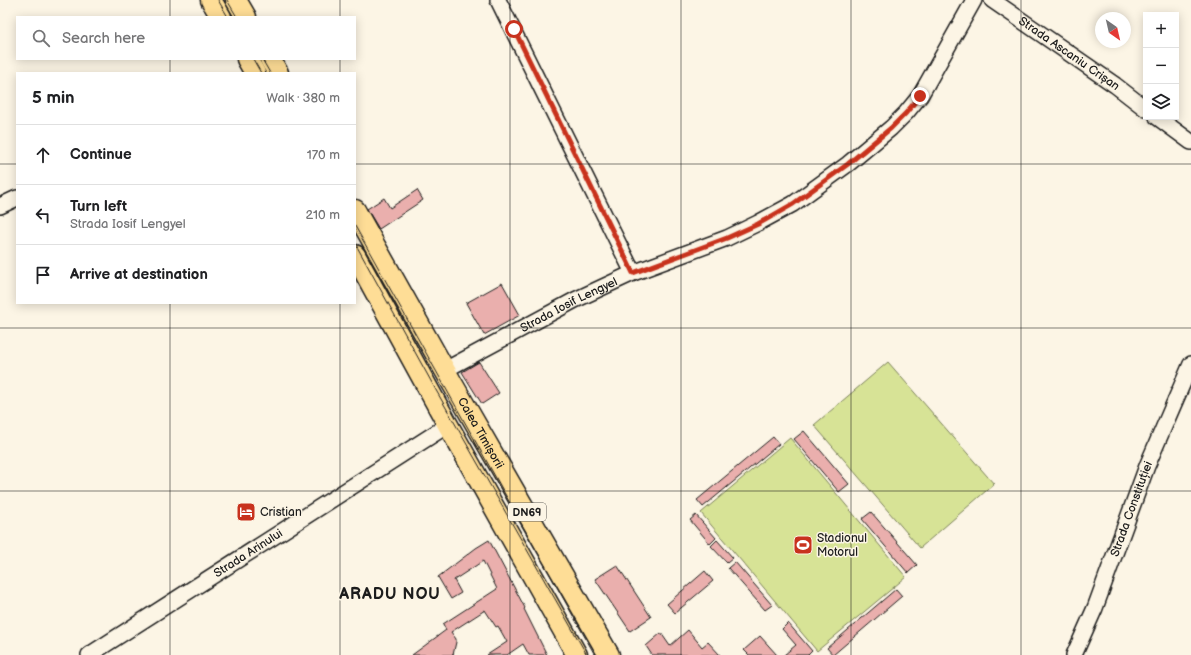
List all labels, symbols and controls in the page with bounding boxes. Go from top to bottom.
north arrow [1095,12,1131,48]
map controls [1143,12,1179,120]
button: + [1143,12,1179,48]
street label: Strada Ascaniu Crișan [1016,14,1123,94]
search box [16,16,356,60]
route start [505,20,523,38]
icon: search [30,27,52,49]
text: Search here [62,29,145,48]
button: − [1143,48,1179,84]
button: layers [1143,84,1179,120]
route end [911,87,929,105]
text: 5 min [32,88,75,108]
text: Walk · 380 m [266,90,340,106]
icon: ahead [32,144,54,166]
text: Continue [70,145,132,164]
text: 170 m [307,147,340,163]
text: Turn left [70,197,127,216]
icon: left [32,204,54,226]
text: 210 m [306,207,340,223]
text: Strada Iosif Lengyel [70,216,186,232]
icon: arrive [32,264,54,286]
text: Arrive at destination [70,265,208,284]
street label: Strada Iosif Lengyel [518,274,620,336]
street label: Calea Timișorii [454,395,507,472]
street label: Strada Constituției [1107,459,1156,559]
hotel icon: Cristian [235,501,257,523]
road number: DN69 [508,503,546,521]
place label: Cristian [260,505,302,520]
street label: Strada Arinului [211,526,286,581]
place label: Stadionul Motorul [817,531,867,560]
sports icon: Stadionul Motorul [792,534,814,556]
district label: ARADU NOU [338,585,441,604]

